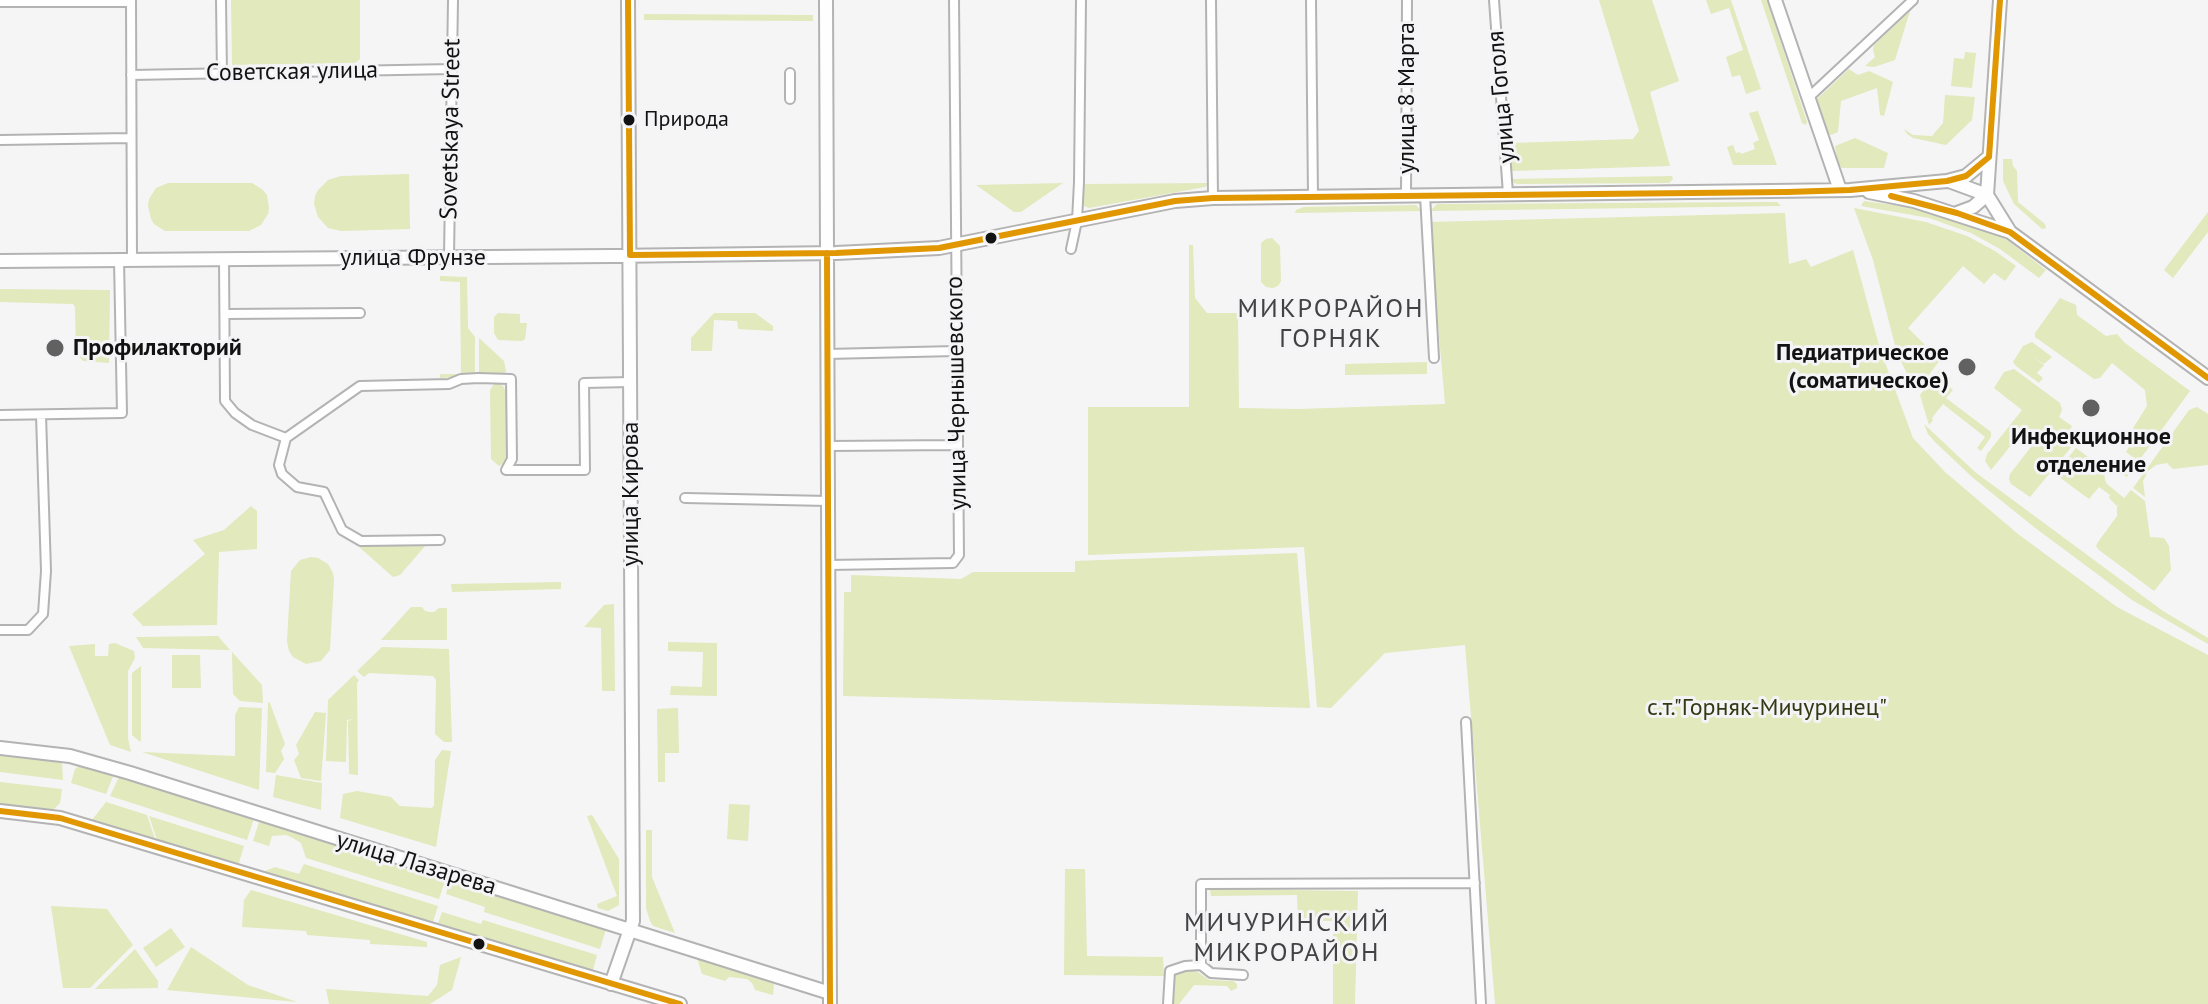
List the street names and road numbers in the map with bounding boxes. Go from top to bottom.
street label: улица 8 Марта [1393,22,1421,174]
street label: улица Гоголя [1482,30,1522,164]
street label: Sovetskaya Street [435,38,467,220]
street label: Советская улица [206,56,378,88]
street label: улица Фрунзе [340,244,486,272]
street label: улица Чернышевского [941,276,973,510]
street label: улица Кирова [617,422,645,566]
street label: улица Лазарева [332,826,500,902]

